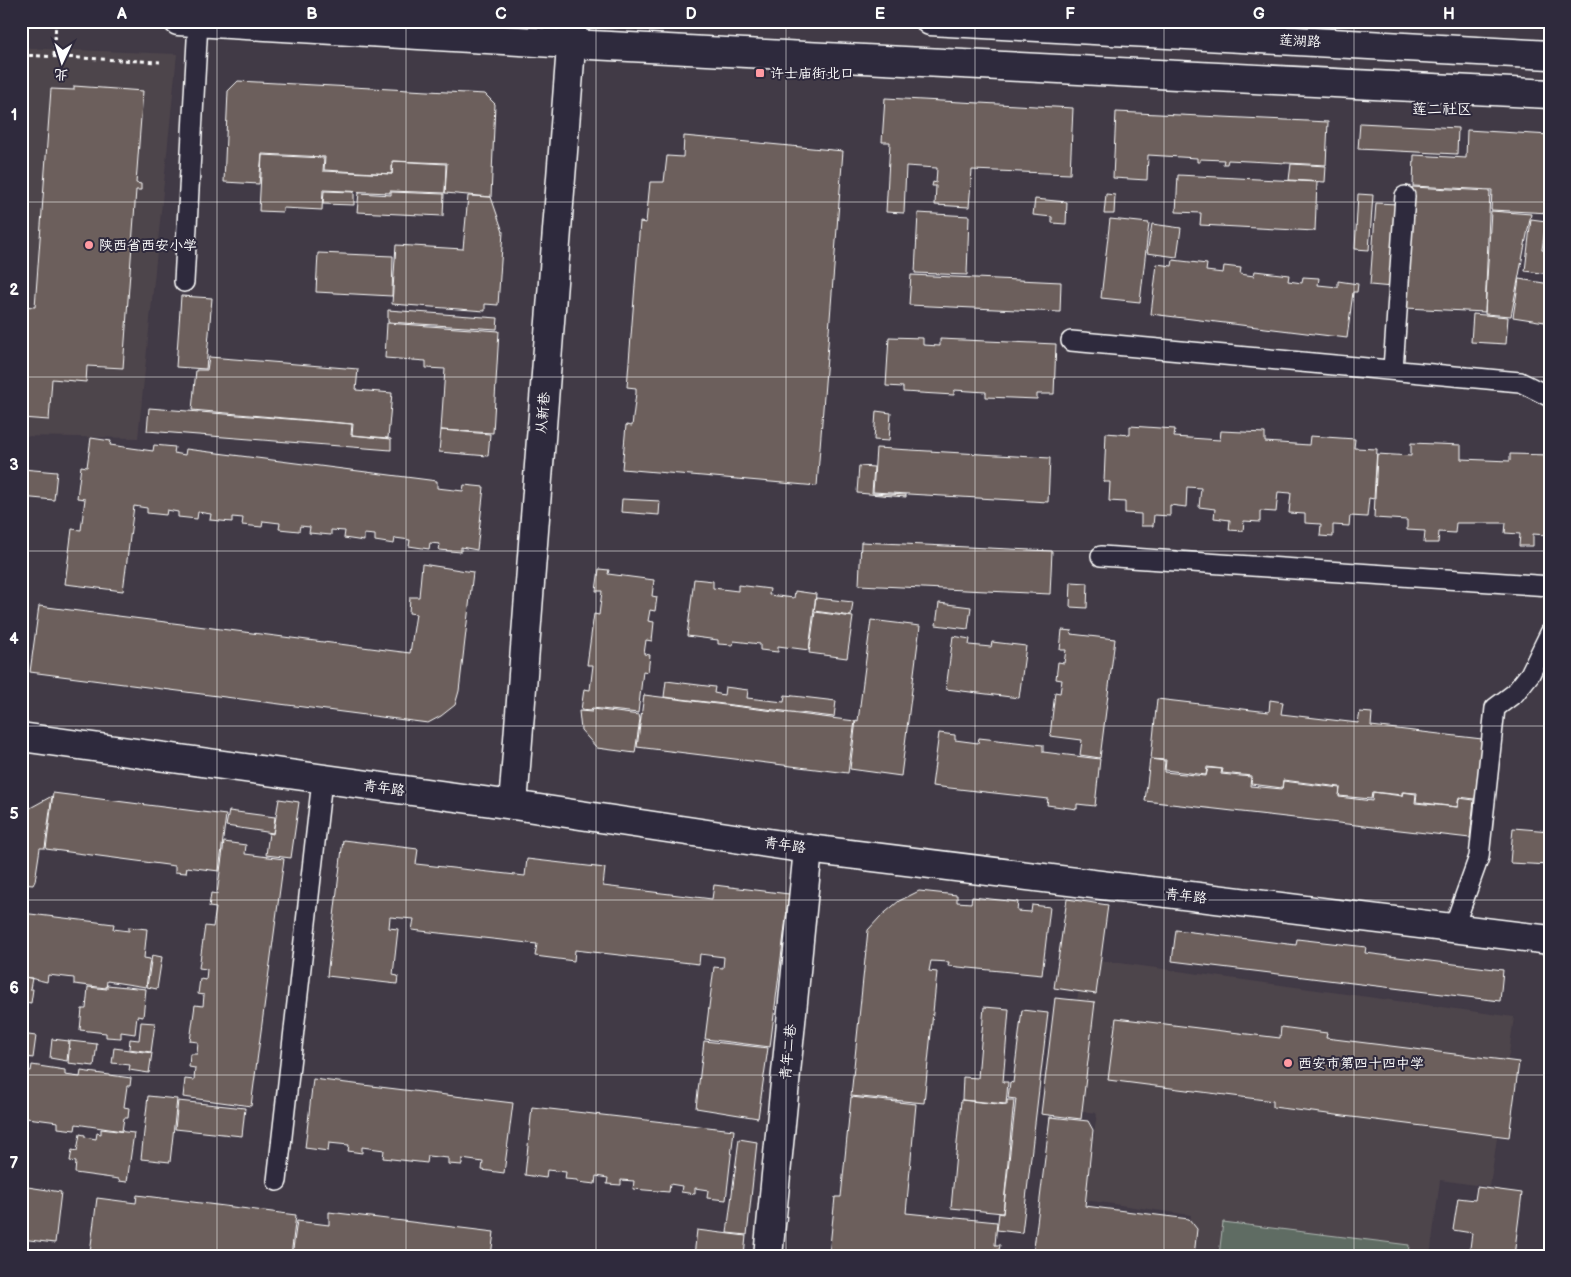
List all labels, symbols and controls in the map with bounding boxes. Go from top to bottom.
text: A [116,5,127,24]
text: B [306,5,318,24]
text: C [495,5,507,24]
text: D [685,5,697,24]
text: E [875,5,885,24]
text: F [1065,5,1075,24]
text: G [1253,5,1265,24]
text: H [1443,5,1455,24]
street label: 莲湖路 [1279,31,1321,51]
north arrow [38,38,88,88]
place label: 许士庙街北口 [770,65,854,82]
text: 北 [54,66,69,83]
marker: 许士庙街北口 [754,67,766,79]
district label: 莲二社区 [1412,100,1472,119]
text: 1 [11,106,17,125]
place label: 陕西省西安小学 [99,237,197,254]
marker: 陕西省西安小学 [83,239,95,251]
text: 2 [9,281,19,300]
street label: 从新巷 [533,390,553,435]
text: 3 [9,456,19,475]
text: 4 [9,630,19,649]
street label: 青年路 [362,777,406,799]
text: 5 [9,805,19,824]
street label: 青年路 [763,834,807,856]
street label: 青年路 [1164,885,1208,907]
text: 6 [9,979,19,998]
street label: 青年二巷 [777,1022,799,1081]
place label: 西安市第四十四中学 [1298,1055,1424,1072]
marker: 西安市第四十四中学 [1282,1057,1294,1069]
text: 7 [10,1154,19,1173]

